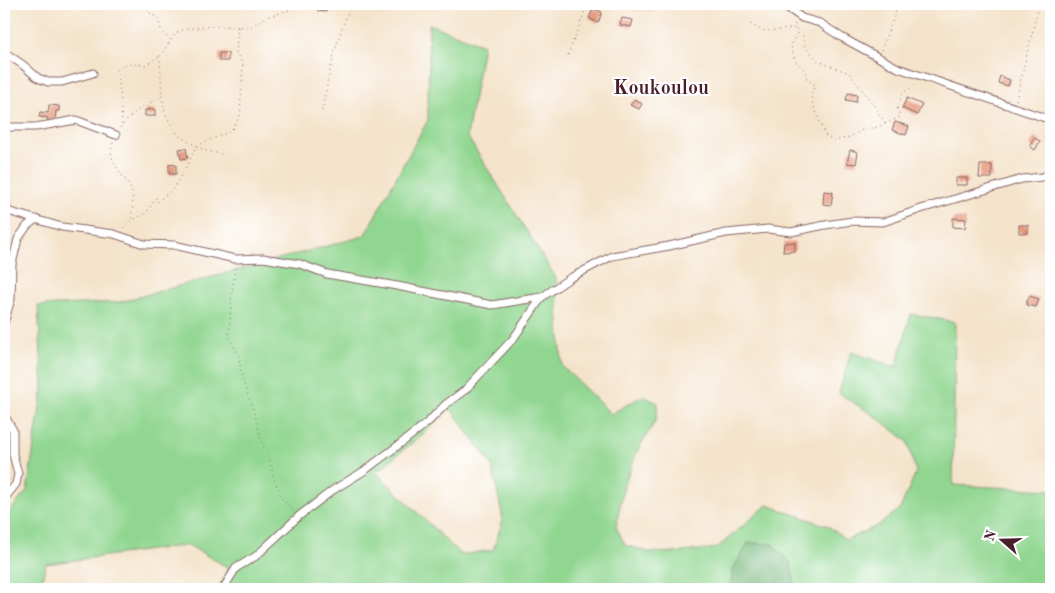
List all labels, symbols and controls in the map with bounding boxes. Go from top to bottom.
district label: Koukoulou [613,79,709,99]
north arrow [978,516,1028,566]
text: N [982,528,999,543]

